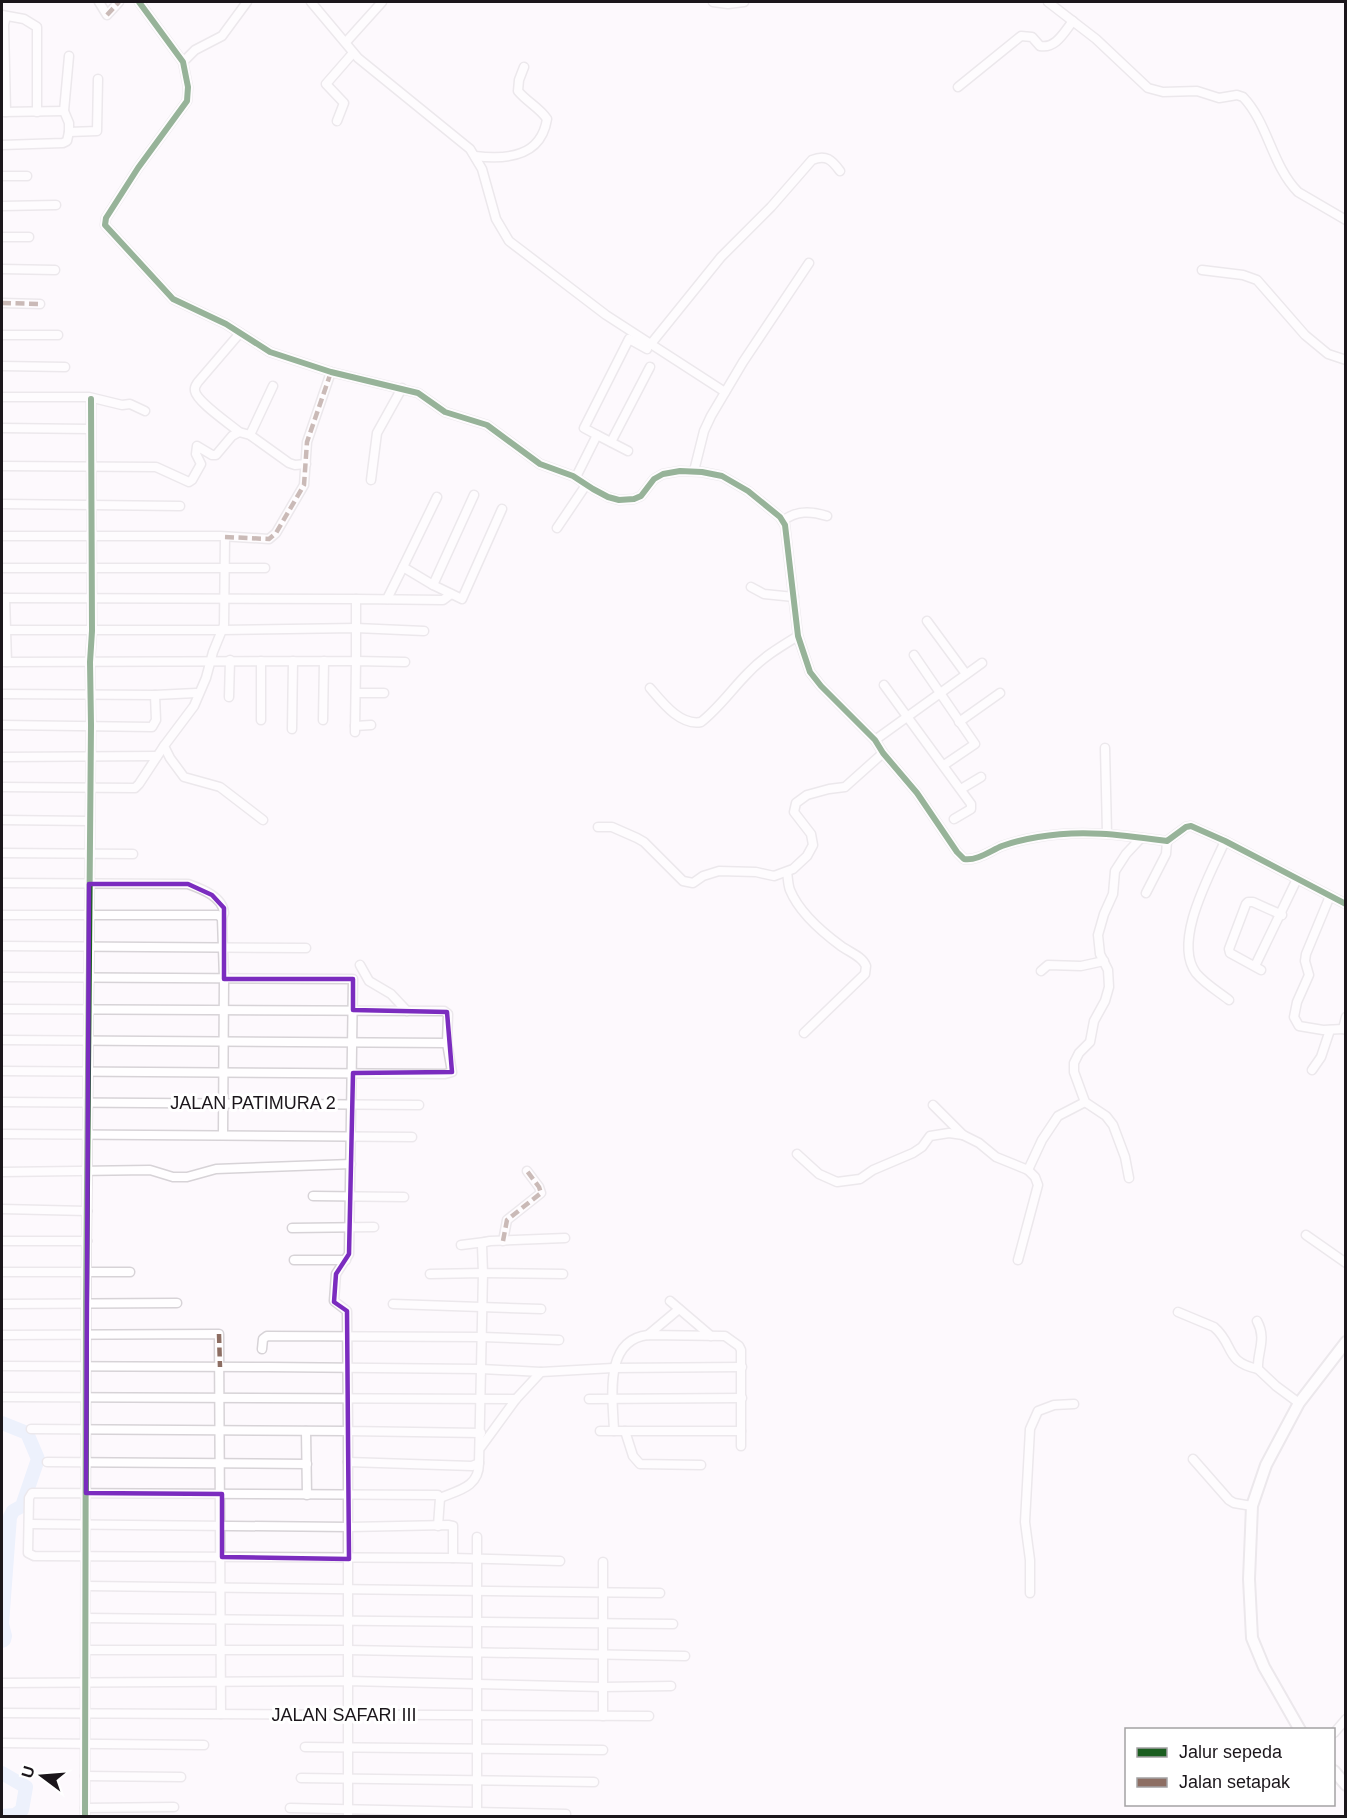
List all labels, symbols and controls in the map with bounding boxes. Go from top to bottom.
street label: JALAN PATIMURA 2 [170,1093,336,1113]
street label: JALAN SAFARI III [271,1705,417,1725]
legend [1125,1728,1335,1806]
text: Jalur sepeda [1179,1742,1283,1762]
north arrow [12,1746,72,1806]
text: U [18,1764,38,1780]
text: Jalan setapak [1179,1772,1291,1792]

